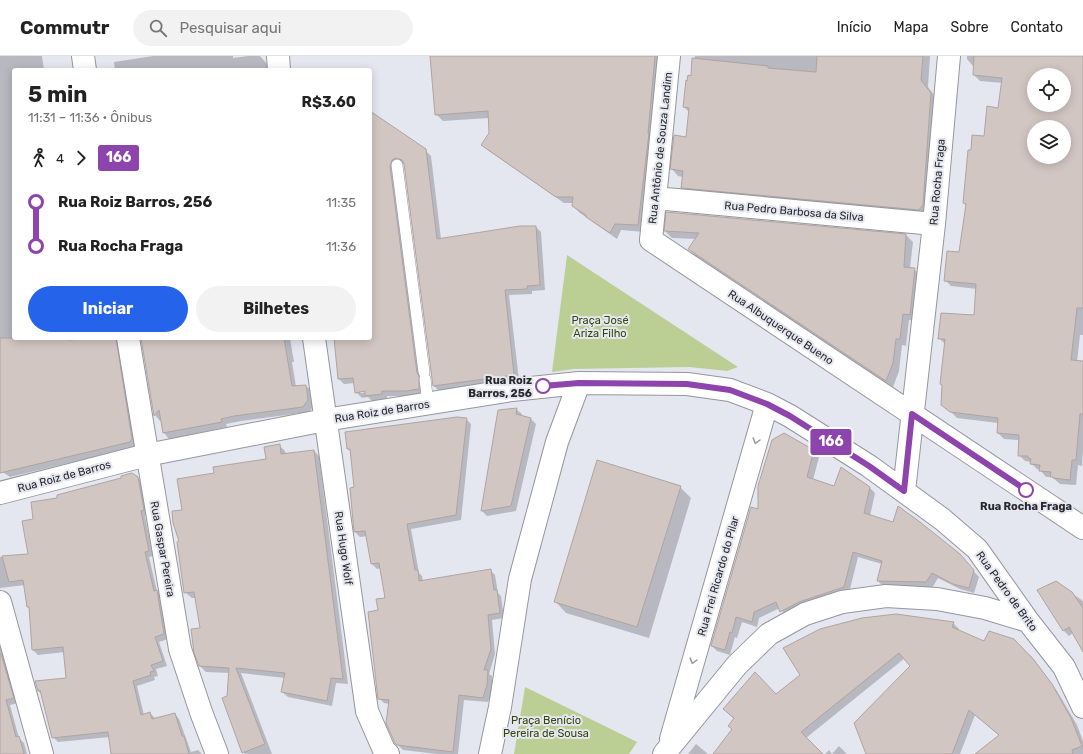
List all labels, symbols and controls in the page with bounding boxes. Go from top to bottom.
search box [133,10,413,46]
text: Commutr [20,16,109,39]
icon: search [147,17,169,39]
text: Pesquisar aqui [179,19,281,37]
text: Início [837,19,872,36]
text: Mapa [894,19,929,36]
text: Sobre [951,19,989,36]
text: Contato [1011,19,1063,36]
map controls [1027,68,1071,164]
button: locate [1027,68,1071,112]
street label: Rua Antônio de Souza Landim [646,71,675,225]
text: 5 min [28,81,88,108]
text: R$3.60 [302,93,356,111]
text: 11:31 – 11:36 · Ônibus [28,110,152,125]
button: layers [1027,120,1071,164]
street label: Rua Rocha Fraga [927,138,948,226]
icon: walk [28,147,50,169]
icon: forward [70,147,92,169]
text: 166 [106,149,131,166]
text: 4 [56,151,64,166]
text: Rua Roiz Barros, 256 [58,193,212,211]
text: 11:35 [326,195,356,210]
street label: Rua Pedro Barbosa da Silva [724,199,864,224]
text: Rua Rocha Fraga [58,237,183,255]
text: 11:36 [326,239,356,254]
button: Iniciar [28,286,188,332]
button: Bilhetes [196,286,356,332]
street label: Rua Albuquerque Bueno [726,287,836,367]
park label: Praça José Ariza Filho [571,314,629,340]
place label: Rua Roiz Barros, 256 [468,374,532,400]
marker: Rua Roiz Barros, 256 [535,378,551,394]
street label: Rua Roiz de Barros [334,398,431,425]
line badge: 166 [808,429,854,455]
text: 166 [818,433,844,450]
one-way arrow [752,438,761,445]
street label: Rua Roiz de Barros [16,458,113,495]
marker: Rua Rocha Fraga [1018,482,1034,498]
street label: Rua Gaspar Pereira [148,500,177,598]
place label: Rua Rocha Fraga [980,500,1072,513]
street label: Rua Hugo Wolf [332,510,355,586]
street label: Rua Frei Ricardo do Pilar [695,514,742,638]
street label: Rua Pedro de Brito [973,549,1040,634]
one-way arrow [690,657,698,664]
park label: Praça Benício Pereira de Sousa [503,714,589,740]

